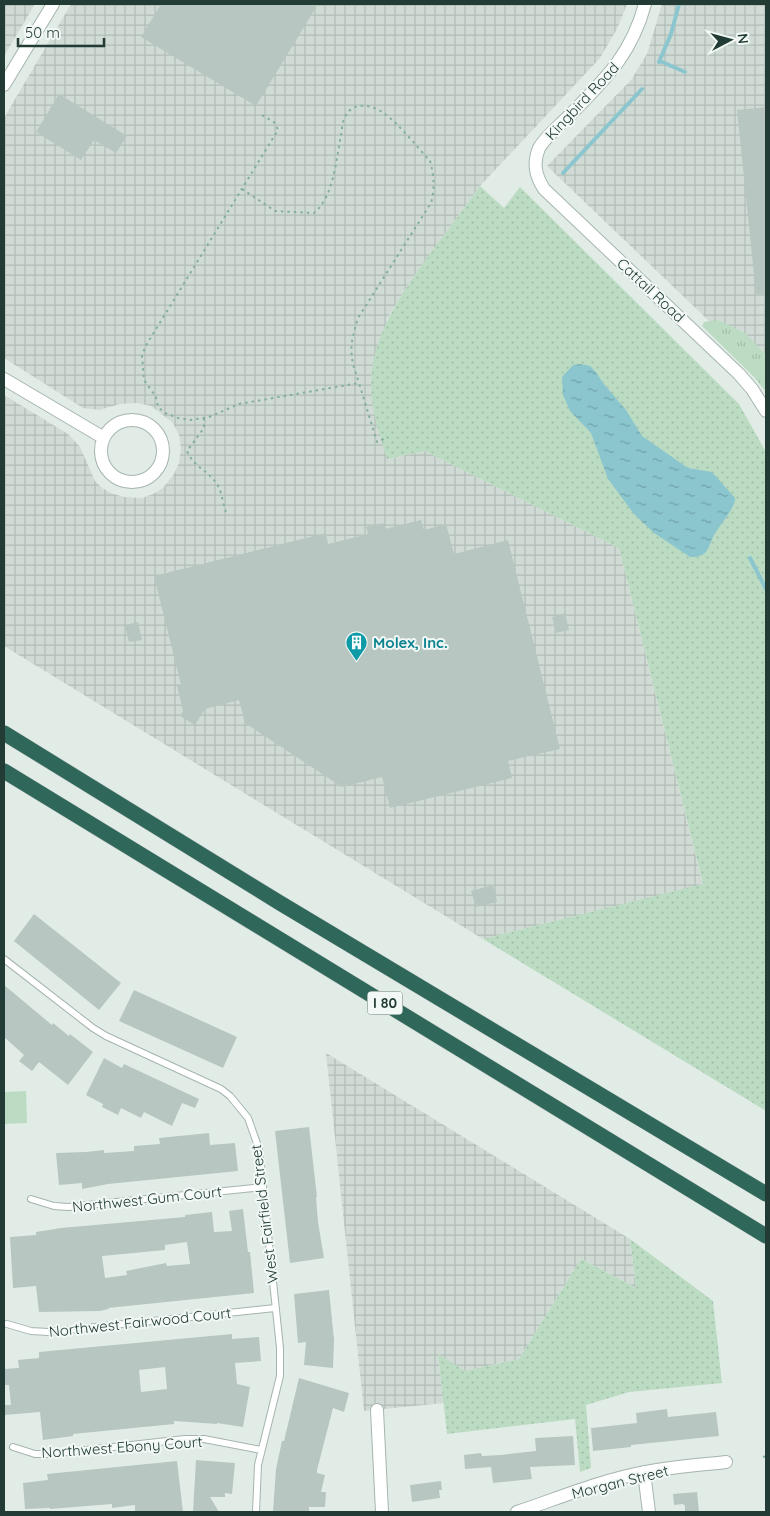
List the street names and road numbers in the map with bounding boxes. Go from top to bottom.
street label: Kingbird Road [541,58,623,144]
street label: Cattail Road [613,254,689,326]
road number: I 80 [368,991,402,1014]
street label: West Fairfield Street [246,1143,282,1285]
street label: Northwest Gum Court [71,1182,223,1216]
street label: Northwest Fairwood Court [48,1303,232,1341]
street label: Northwest Ebony Court [41,1432,203,1462]
street label: Morgan Street [570,1461,670,1503]

